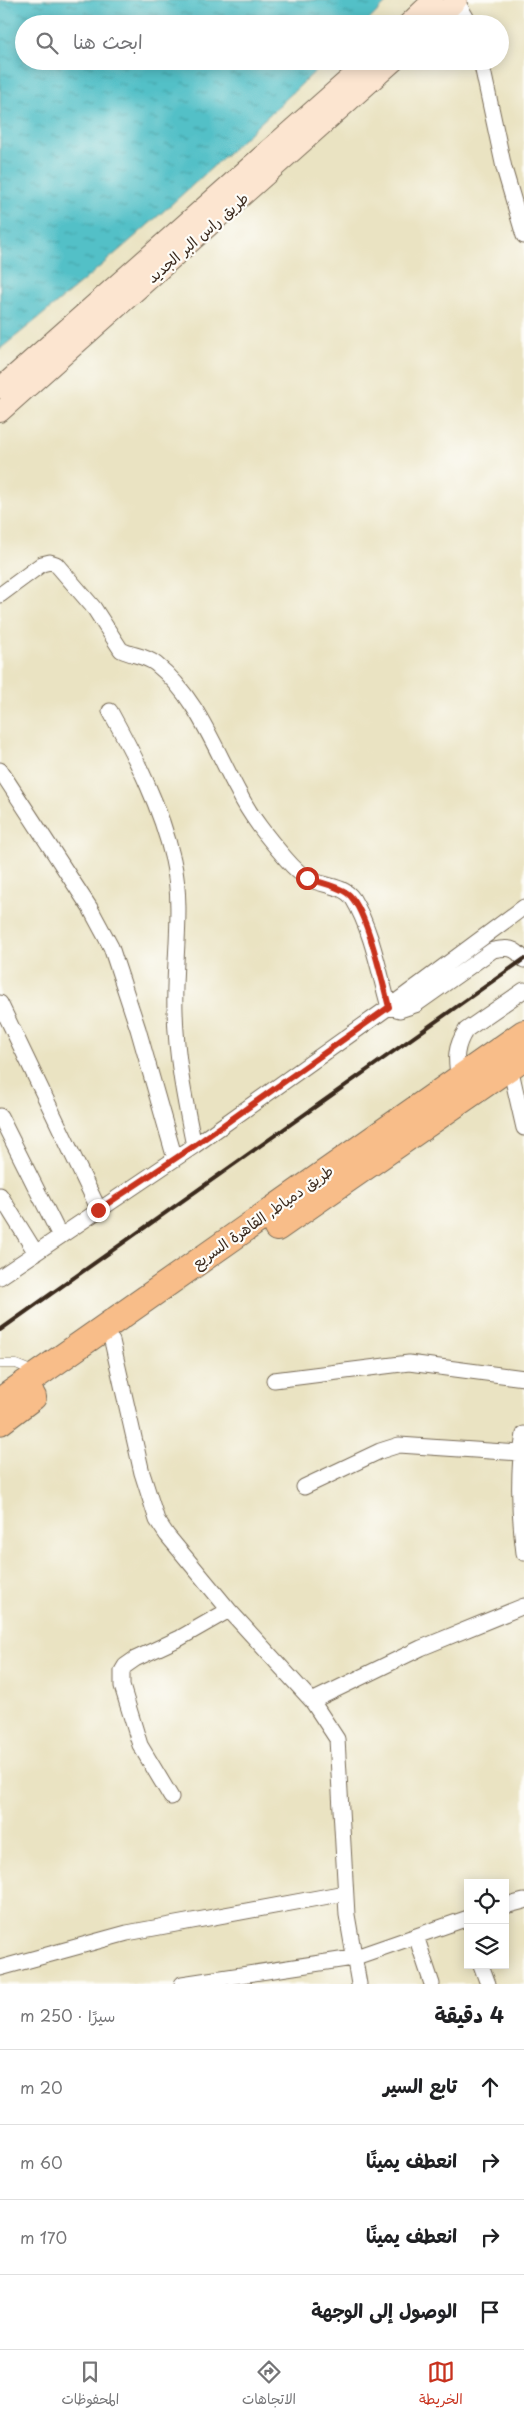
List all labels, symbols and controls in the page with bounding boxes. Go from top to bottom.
search box [15,15,509,70]
text: ابحث هنا [73,27,143,55]
icon: search [33,29,61,57]
street label: طريق راس البر الجديد [141,186,253,288]
route start [296,867,319,890]
street label: طريق دمياط, القاهرة السريع [187,1158,338,1274]
route end [87,1199,110,1222]
map controls [464,1879,509,1969]
button: locate [464,1879,509,1924]
button: layers [464,1924,509,1969]
text: 4 دقيقة [435,1998,504,2030]
text: سيرًا · 250 m [20,2003,115,2027]
text: تابع السير [383,2071,457,2099]
icon: ahead [476,2073,504,2101]
text: 20 m [20,2075,63,2099]
text: انعطف يمينًا [366,2146,457,2174]
icon: right [476,2148,504,2176]
text: 60 m [20,2150,63,2174]
text: انعطف يمينًا [366,2221,457,2249]
icon: right [476,2223,504,2251]
text: 170 m [20,2225,67,2249]
text: الوصول إلى الوجهة [311,2296,457,2324]
icon: arrive [476,2298,504,2326]
tab: المحفوظات [61,2358,119,2412]
tab: الاتجاهات [242,2358,296,2412]
tab: الخريطة [419,2358,463,2412]

